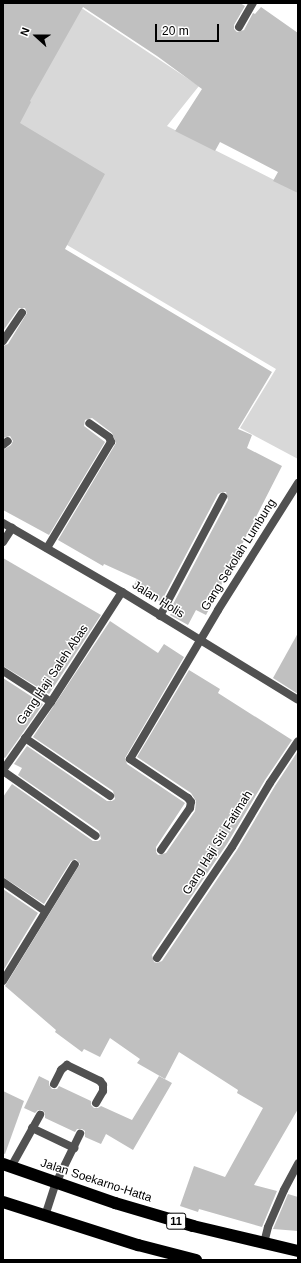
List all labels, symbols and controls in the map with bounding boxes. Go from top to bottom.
north arrow [16,16,56,56]
scale bar [157,16,221,42]
text: 20 m [162,24,189,38]
text: N [18,26,32,38]
street label: Gang Sekolah Lumbung [199,496,279,614]
street label: Jalan Holis [129,578,187,622]
street label: Gang Haji Saleh Abas [14,622,92,728]
street label: Gang Haji Siti Fatimah [180,788,256,898]
street label: Jalan Soekarno-Hatta [39,1156,153,1206]
road number: 11 [166,1212,186,1230]

